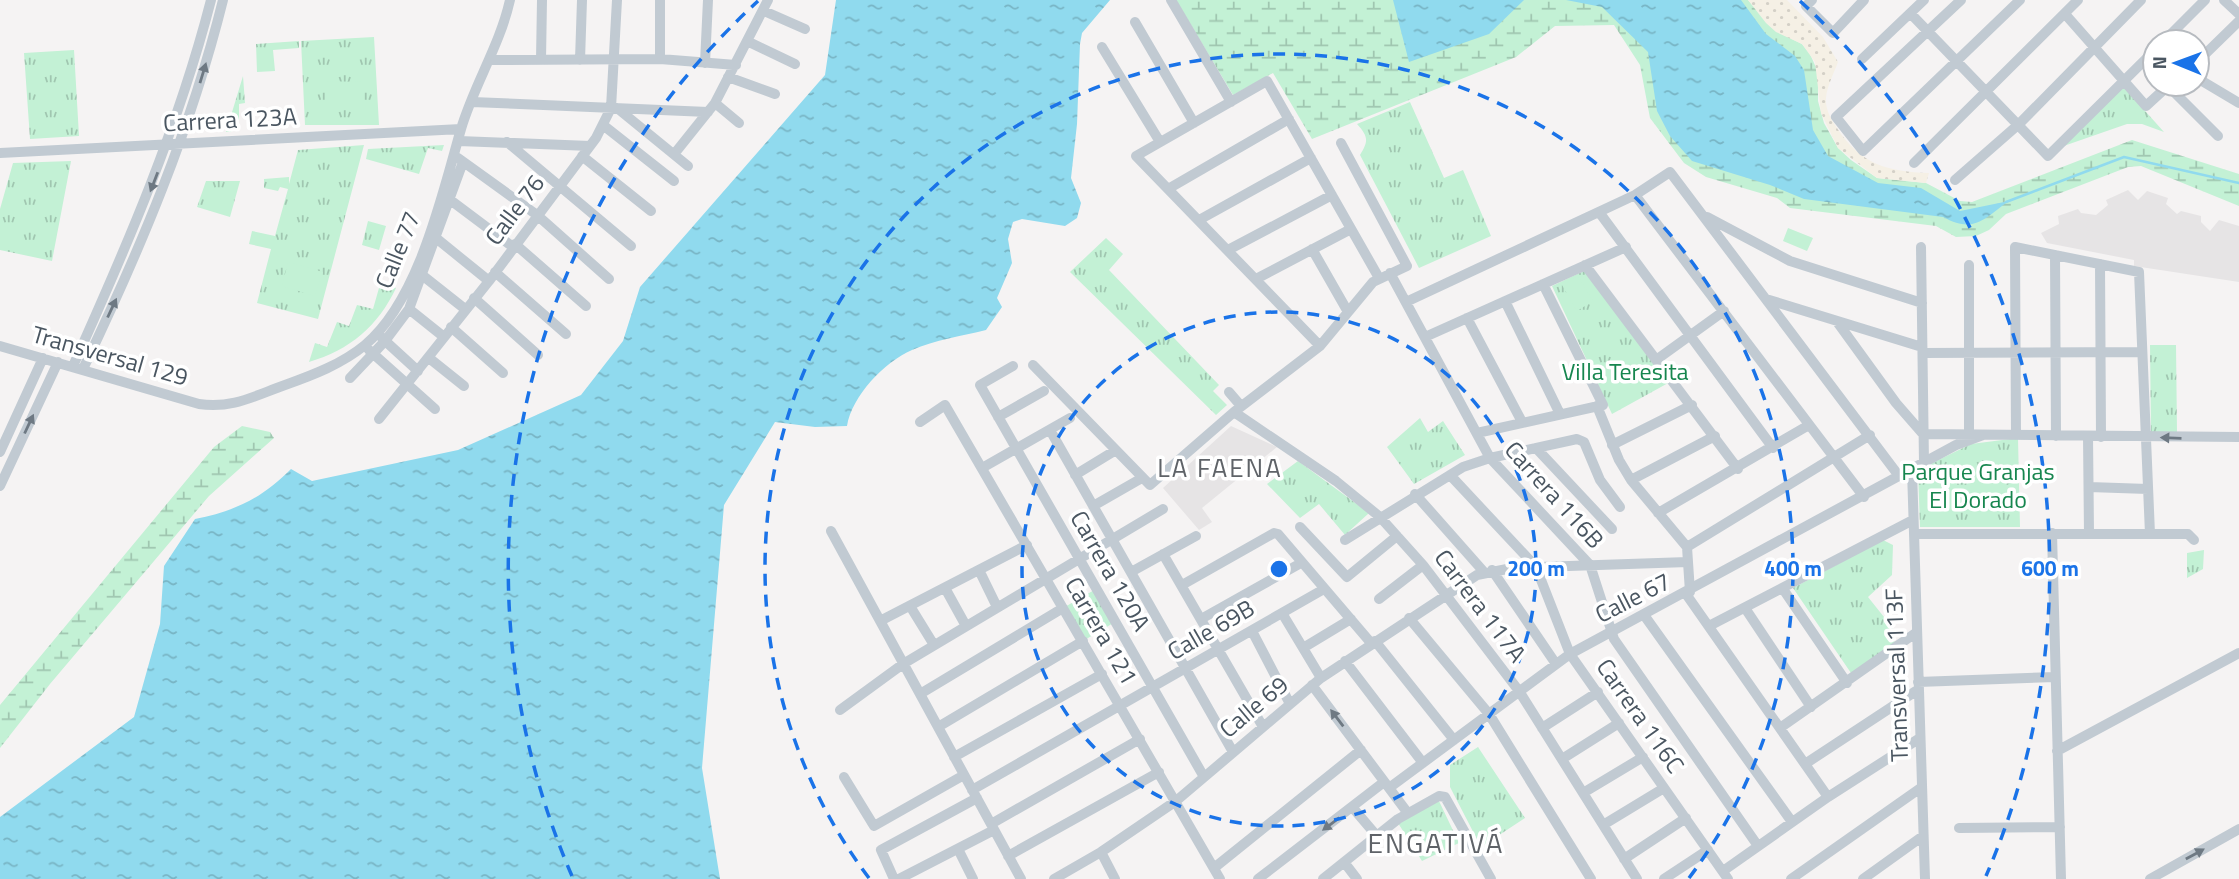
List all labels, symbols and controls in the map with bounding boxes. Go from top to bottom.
north arrow [2141,28,2211,98]
text: N [2144,56,2173,70]
one-way arrow [199,62,209,83]
street label: Carrera 123A [162,98,298,140]
street label: Calle 76 [476,166,553,252]
one-way arrow [148,171,159,192]
street label: Calle 77 [365,206,429,294]
one-way arrow [107,298,118,318]
street label: Transversal 129 [28,316,193,395]
park label: Villa Teresita [1561,353,1689,389]
one-way arrow [23,414,34,434]
street label: Carrera 116B [1496,432,1613,556]
one-way arrow [2160,433,2182,444]
district label: LA FAENA [1157,448,1283,487]
park label: Parque Granjas El Dorado [1901,453,2055,517]
street label: Carrera 120A [1062,504,1160,637]
street label: Carrera 117A [1426,541,1535,670]
text: 200 m [1507,552,1565,584]
text: 400 m [1764,552,1822,584]
text: 600 m [2021,552,2079,584]
centre of rings [1267,557,1291,581]
street label: Calle 67 [1589,563,1677,631]
street label: Carrera 121 [1056,570,1147,691]
street label: Transversal 113F [1875,588,1917,762]
street label: Calle 69B [1160,590,1261,669]
street label: Carrera 116C [1588,651,1694,780]
street label: Calle 69 [1211,667,1296,746]
one-way arrow [1330,709,1344,727]
one-way arrow [1322,817,1340,832]
district label: ENGATIVÁ [1368,821,1504,864]
one-way arrow [2185,848,2204,860]

